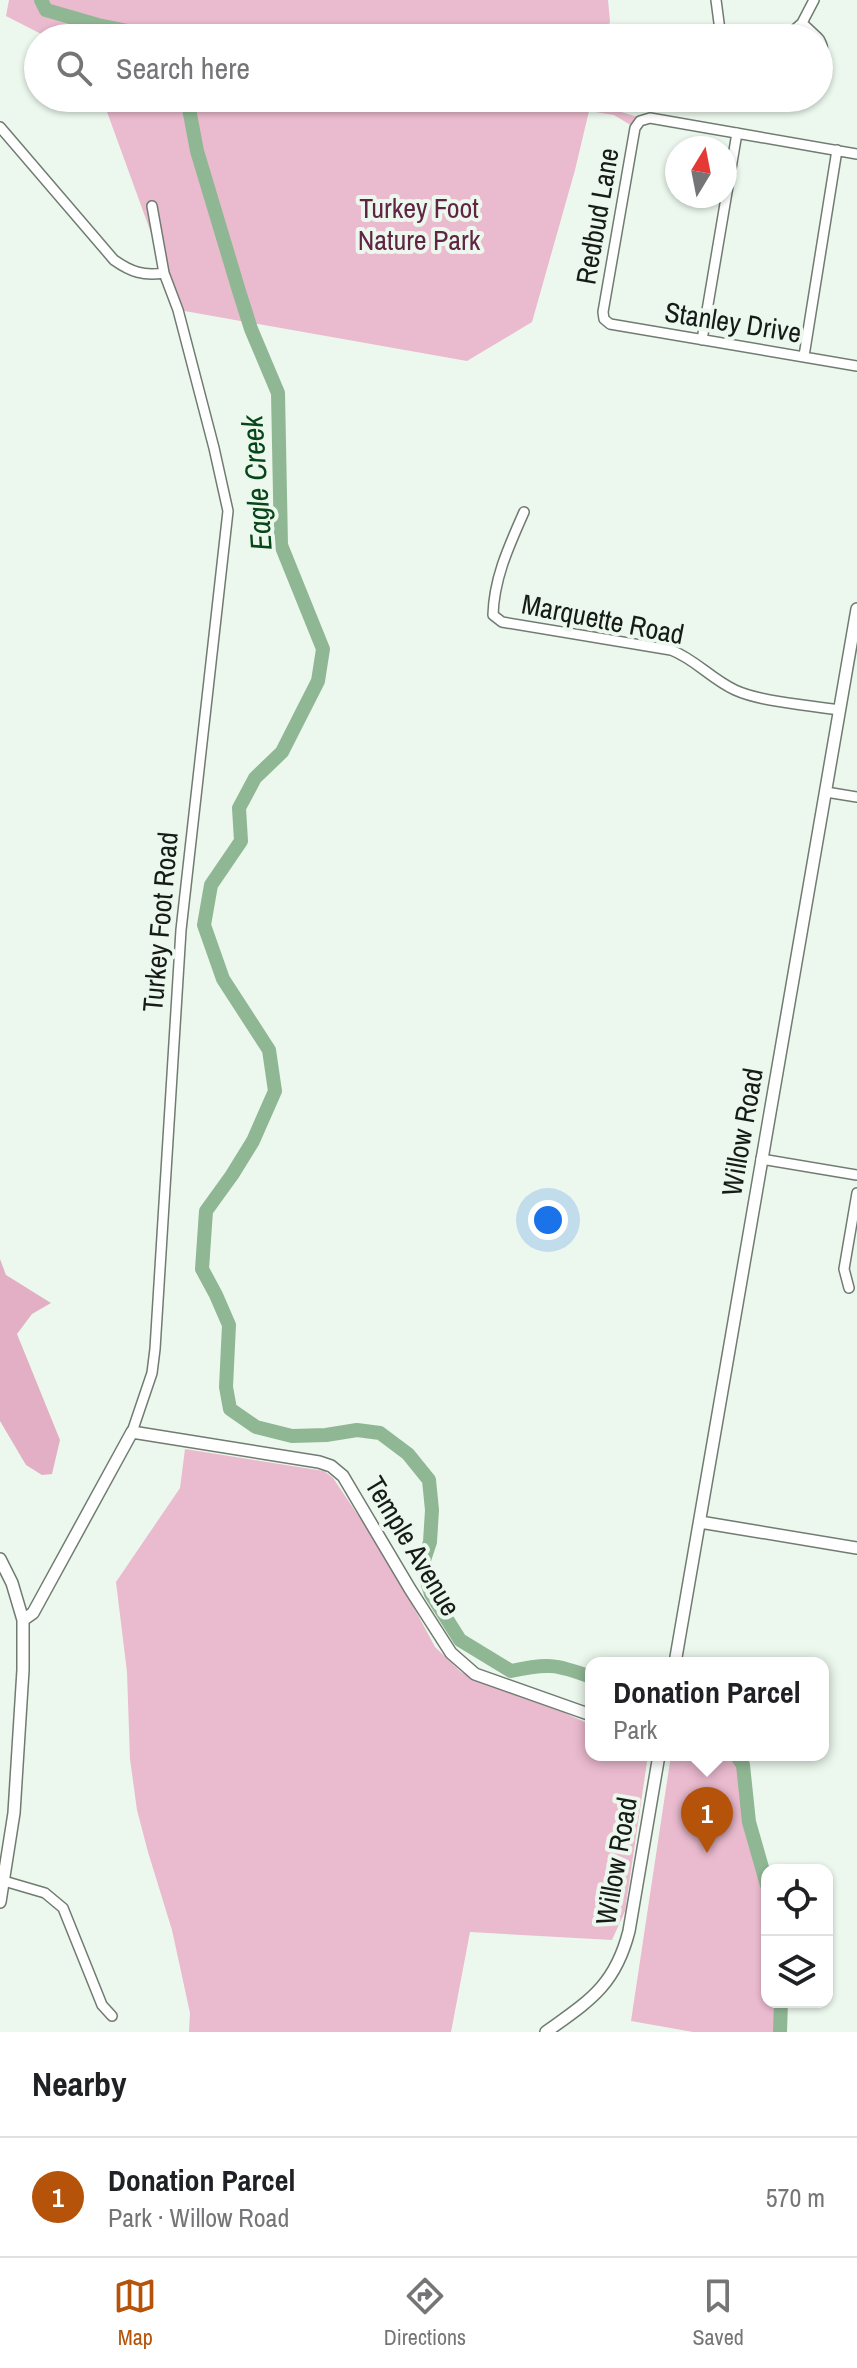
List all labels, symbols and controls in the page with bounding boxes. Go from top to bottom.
search box [24,24,833,112]
icon: search [52,46,96,90]
text: Search here [116,48,250,88]
north arrow [665,136,737,208]
street label: Redbud Lane [566,145,628,287]
park label: Turkey Foot Nature Park [358,189,481,259]
street label: Stanley Drive [662,292,804,352]
water label: Eagle Creek [231,412,281,552]
street label: Marquette Road [519,585,687,653]
street label: Turkey Foot Road [133,830,187,1014]
street label: Willow Road [712,1065,772,1199]
your location [528,1200,568,1240]
street label: Temple Avenue [356,1469,470,1623]
popup [585,1657,829,1761]
text: Donation Parcel [613,1672,801,1712]
text: Park [613,1712,657,1747]
pin: 1 [681,1787,733,1853]
street label: Willow Road [586,1794,646,1928]
map controls [761,1864,833,2008]
button: locate [761,1864,833,1936]
button: layers [761,1936,833,2008]
text: Nearby [32,2061,127,2107]
text: Donation Parcel [108,2160,295,2200]
text: 1 [52,2180,64,2215]
text: 570 m [766,2180,825,2215]
text: Park · Willow Road [108,2200,289,2235]
tab: Map [113,2274,157,2352]
tab: Directions [384,2274,466,2352]
tab: Saved [693,2274,744,2352]

